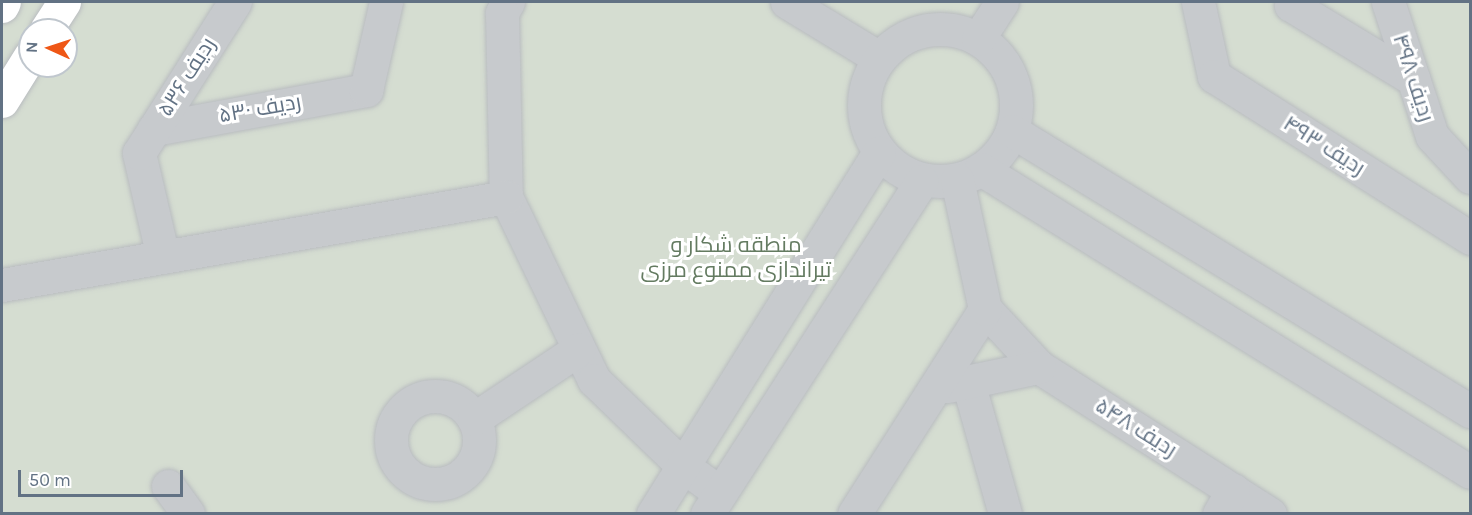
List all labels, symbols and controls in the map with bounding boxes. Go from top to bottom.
north arrow [18,18,78,78]
street label: ردیف ۴۹۸ [1386,31,1440,125]
street label: ردیف ۵۳۶ [152,33,222,121]
text: N [22,41,41,53]
street label: ردیف ۵۳۰ [217,89,303,129]
street label: ردیف ۴۹۳ [1278,111,1370,181]
park label: منطقه شکار و تیراندازی ممنوع مرزی [641,232,831,284]
street label: ردیف ۵۴۸ [1090,393,1182,463]
scale bar [21,458,186,496]
text: 50 m [29,469,71,491]

